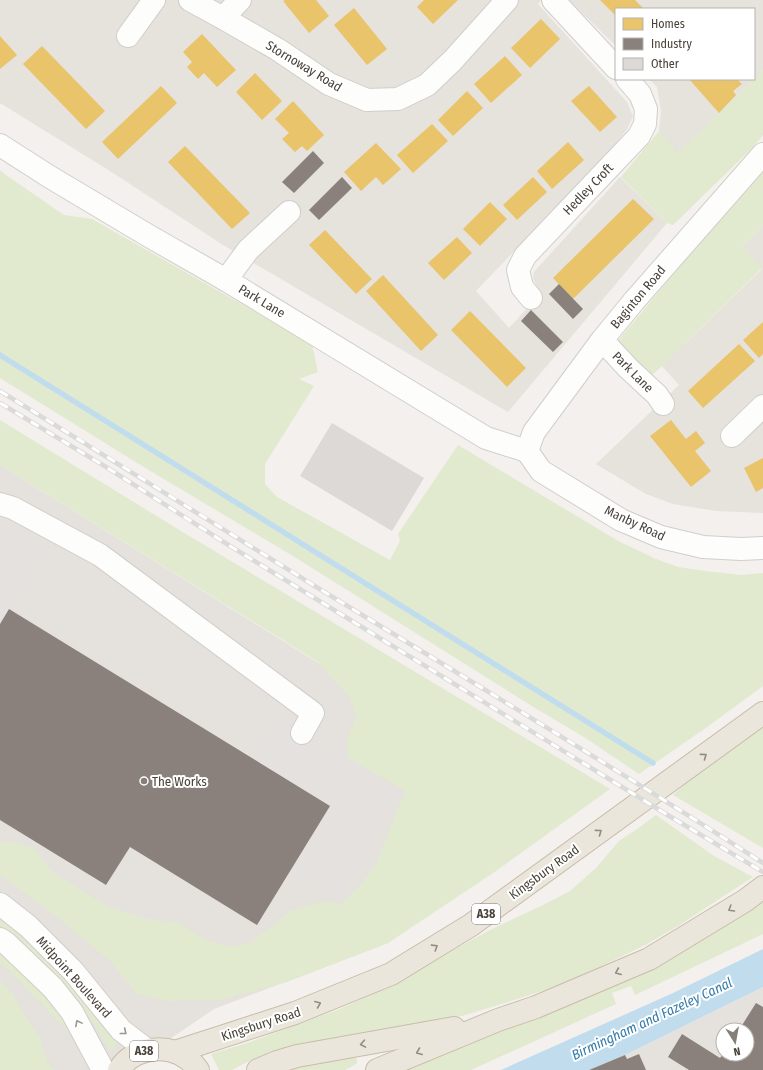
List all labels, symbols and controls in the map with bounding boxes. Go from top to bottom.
legend [615,8,755,80]
text: Homes [651,17,685,31]
street label: Stornoway Road [263,37,345,95]
text: Industry [651,37,692,51]
text: Other [651,57,680,71]
street label: Hedley Croft [560,160,617,218]
street label: Baginton Road [607,263,669,331]
street label: Park Lane [236,281,288,321]
street label: Park Lane [609,348,657,396]
street label: Manby Road [602,502,668,544]
one-way arrow [700,753,707,761]
place label: The Works [152,774,207,789]
marker: The Works [139,776,149,786]
one-way arrow [594,830,601,837]
street label: Kingsbury Road [506,842,582,902]
road number: A38 [472,904,500,924]
one-way arrow [728,904,735,912]
street label: Midpoint Boulevard [34,933,114,1021]
one-way arrow [431,944,438,952]
one-way arrow [614,968,621,976]
water label: Birmingham and Fazeley Canal [569,974,735,1064]
one-way arrow [315,1000,322,1008]
street label: Kingsbury Road [219,1004,303,1044]
one-way arrow [76,1020,83,1027]
north arrow [715,1022,755,1062]
one-way arrow [120,1027,127,1034]
one-way arrow [360,1040,367,1048]
road number: A38 [130,1041,158,1061]
text: N [732,1044,741,1058]
one-way arrow [416,1047,424,1055]

